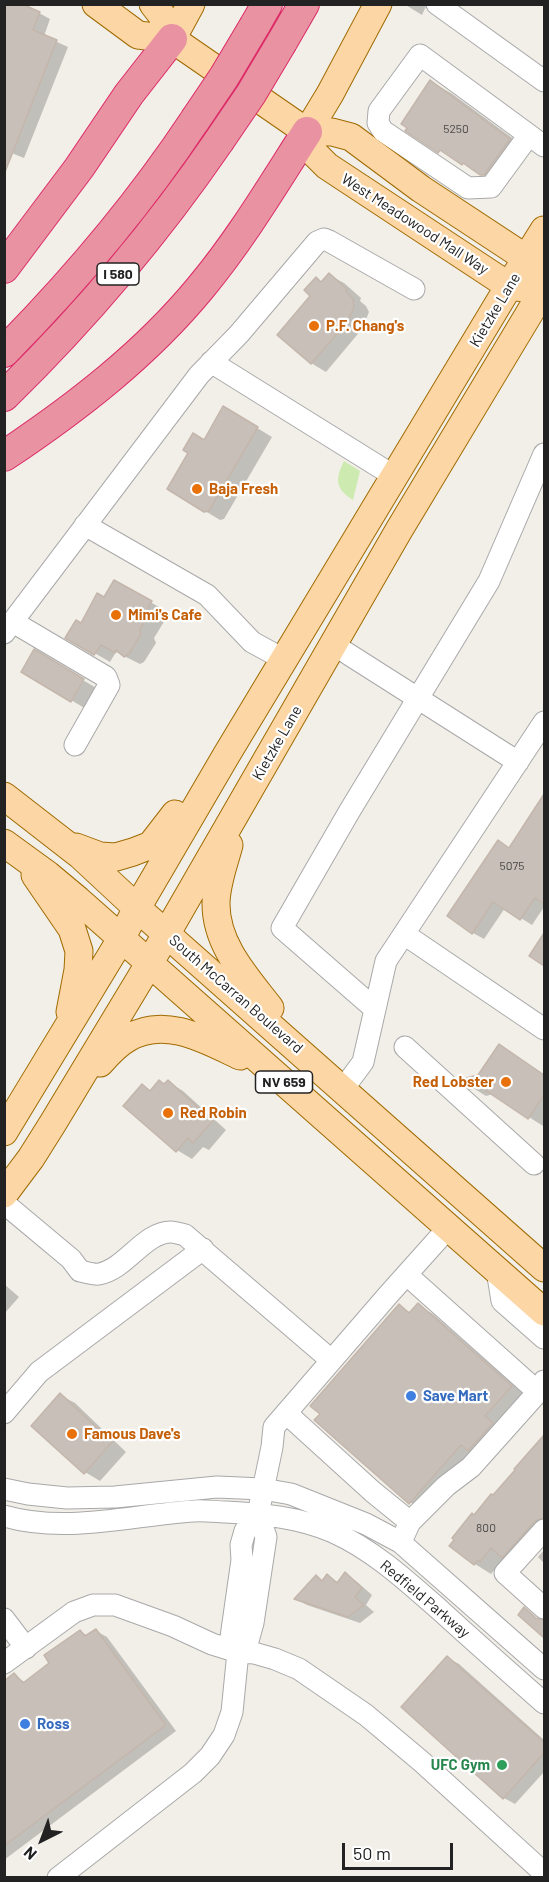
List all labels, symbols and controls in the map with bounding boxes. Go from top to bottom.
house number: 5250 [443,122,469,136]
street label: West Meadowood Mall Way [338,170,492,278]
road number: I 580 [97,263,139,285]
street label: Kietzke Lane [466,270,524,350]
place label: P.F. Chang's [326,317,404,335]
marker: P.F. Chang's [307,319,321,333]
place label: Baja Fresh [209,480,278,498]
marker: Baja Fresh [190,482,204,496]
place label: Mimi's Cafe [128,606,202,624]
marker: Mimi's Cafe [109,608,123,622]
street label: Kietzke Lane [248,702,306,784]
house number: 5075 [500,859,524,873]
street label: South McCarran Boulevard [165,931,307,1057]
road number: NV 659 [256,1071,312,1093]
place label: Red Lobster [413,1073,494,1091]
marker: Red Lobster [499,1075,513,1089]
place label: Red Robin [180,1104,247,1122]
marker: Red Robin [161,1106,175,1120]
place label: Save Mart [423,1387,488,1405]
marker: Save Mart [404,1389,418,1403]
place label: Famous Dave's [84,1425,181,1443]
marker: Famous Dave's [65,1427,79,1441]
house number: 800 [476,1521,496,1535]
street label: Redfield Parkway [376,1556,474,1642]
place label: Ross [37,1715,69,1733]
marker: Ross [18,1717,32,1731]
place label: UFC Gym [431,1756,490,1774]
marker: UFC Gym [495,1758,509,1772]
north arrow [12,1810,72,1870]
scale bar [345,1831,456,1869]
text: 50 m [353,1842,391,1864]
text: N [19,1843,40,1864]

